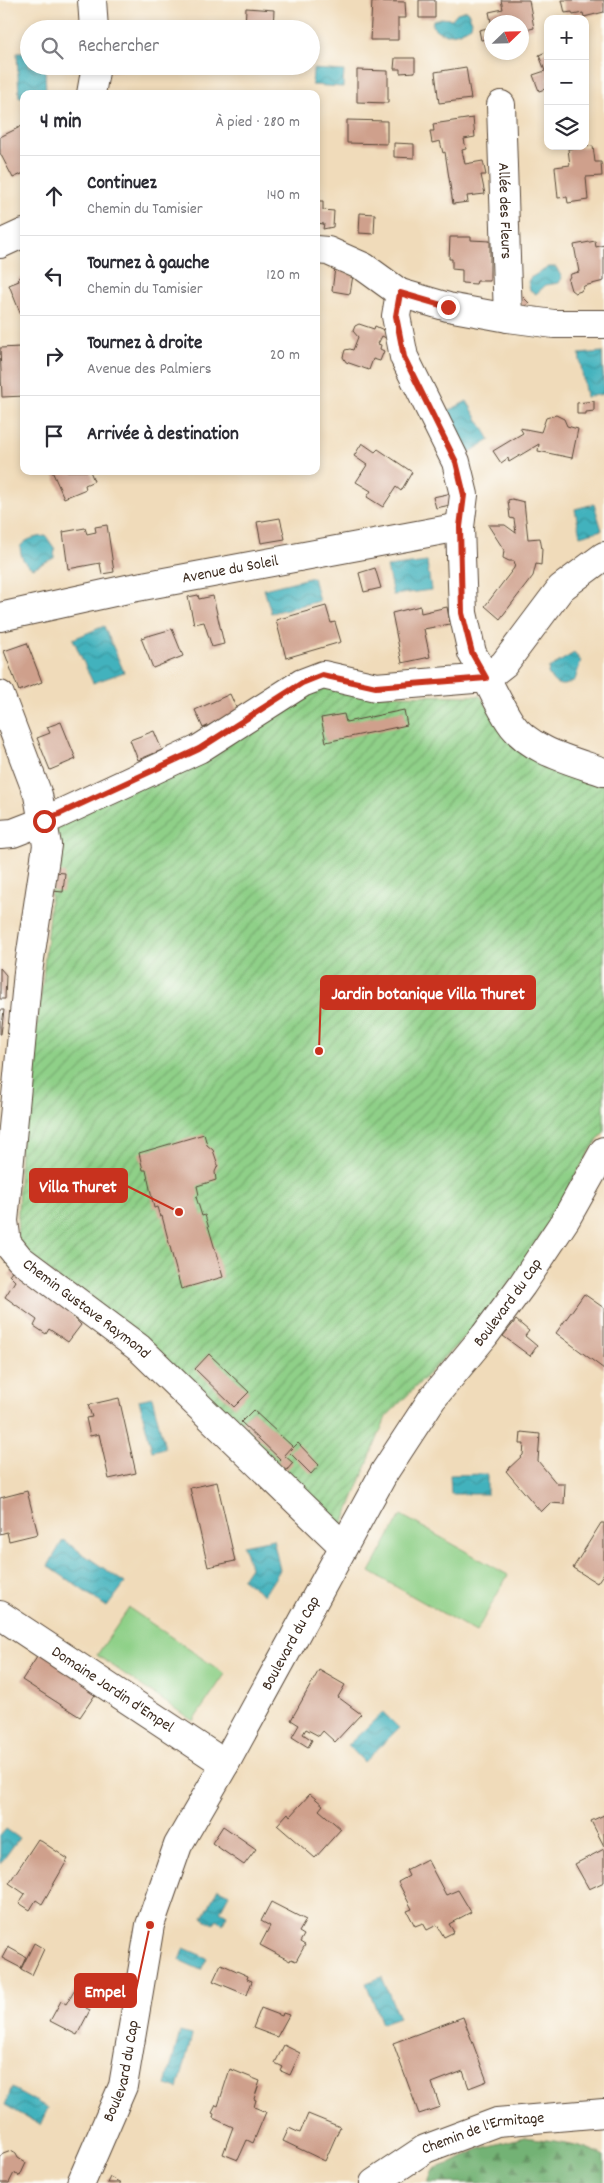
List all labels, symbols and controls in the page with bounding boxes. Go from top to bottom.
north arrow [484,15,529,60]
map controls [544,15,589,150]
button: + [544,15,589,60]
search box [20,20,320,75]
icon: search [38,34,66,62]
text: Rechercher [78,34,159,61]
button: − [544,60,589,105]
button: layers [544,105,589,150]
text: 4 min [40,108,82,138]
text: À pied · 280 m [215,111,300,134]
street label: Allée des Fleurs [491,162,518,260]
text: Continuez [87,171,157,198]
icon: ahead [40,182,68,210]
text: 140 m [266,184,300,207]
text: Chemin du Tamisier [87,198,203,221]
text: Tournez à gauche [87,251,209,278]
icon: left [40,262,68,290]
text: 120 m [266,264,300,287]
text: Chemin du Tamisier [87,278,203,301]
route end [437,296,460,319]
text: Tournez à droite [87,331,202,358]
icon: right [40,342,68,370]
text: 20 m [270,344,300,367]
text: Avenue des Palmiers [87,358,212,381]
icon: arrive [40,422,68,450]
text: Arrivée à destination [87,422,239,449]
street label: Avenue du Soleil [180,549,280,590]
route start [33,810,56,833]
callout: Jardin botanique Villa Thuret [321,976,535,1009]
text: Jardin botanique Villa Thuret [331,983,525,1008]
callout: Villa Thuret [30,1169,127,1202]
text: Villa Thuret [39,1176,117,1201]
street label: Chemin Gustave Raymond [17,1253,155,1364]
street label: Boulevard du Cap [468,1254,548,1352]
street label: Boulevard du Cap [256,1592,326,1695]
street label: Domaine Jardin d'Empel [47,1640,179,1739]
callout: Empel [75,1974,136,2007]
text: Empel [84,1981,126,2006]
street label: Boulevard du Cap [97,2018,145,2125]
street label: Chemin de l'Ermitage [418,2107,545,2161]

